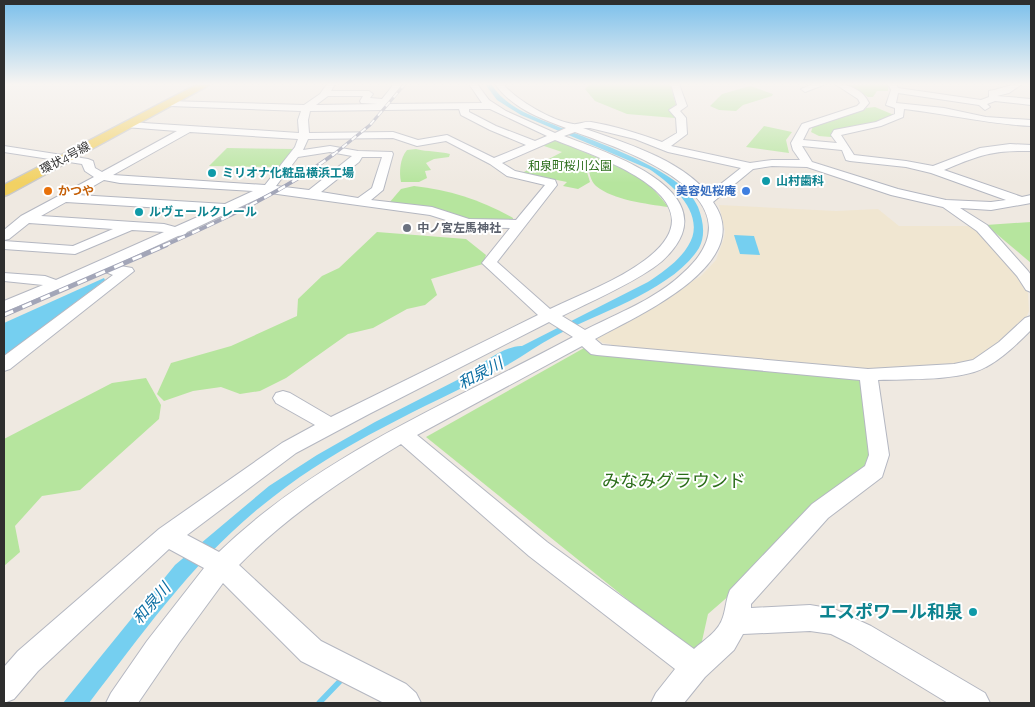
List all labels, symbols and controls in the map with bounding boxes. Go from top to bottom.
street label: 環状4号線 [38,139,92,177]
park label: 和泉町桜川公園 [528,159,612,173]
place label: ミリオナ化粧品横浜工場 [222,166,354,180]
marker: ミリオナ化粧品横浜工場 [206,167,218,179]
place label: 山村歯科 [776,174,824,188]
marker: 山村歯科 [760,175,772,187]
place label: かつや [58,184,94,198]
place label: 美容処桜庵 [676,184,736,198]
marker: かつや [42,185,54,197]
marker: 美容処桜庵 [740,185,752,197]
place label: ルヴェールクレール [149,205,257,219]
marker: ルヴェールクレール [133,206,145,218]
place label: 中ノ宮左馬神社 [417,221,501,235]
marker: 中ノ宮左馬神社 [401,222,413,234]
water label: 和泉川 [455,353,508,393]
park label: みなみグラウンド [602,470,746,491]
water label: 和泉川 [128,577,176,628]
place label: エスポワール和泉 [819,601,963,622]
marker: エスポワール和泉 [967,606,979,618]

